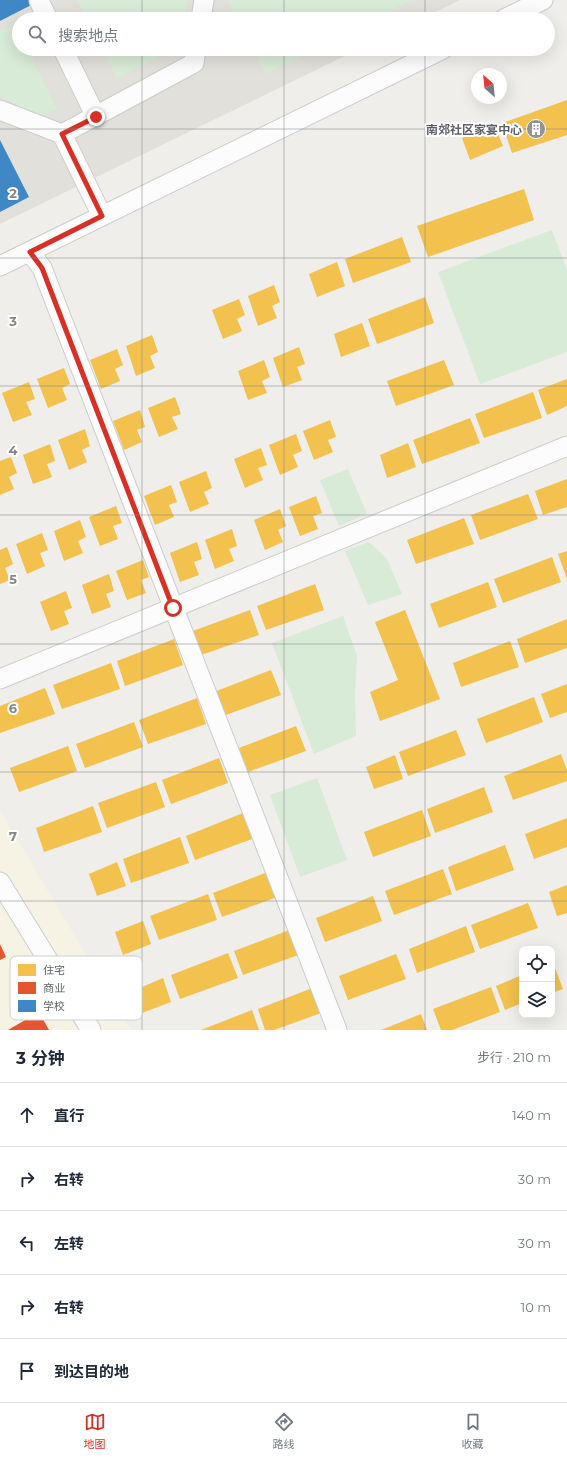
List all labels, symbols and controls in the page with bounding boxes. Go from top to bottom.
search box [12,12,555,56]
icon: search [26,23,48,45]
text: 搜索地点 [58,26,118,45]
north arrow [471,68,507,104]
route end [87,108,105,126]
building icon: 南郊社区家宴中心 [525,118,547,140]
place label: 南郊社区家宴中心 [426,122,522,137]
text: 2 [9,185,17,201]
text: 3 [8,313,17,329]
text: 4 [9,442,18,458]
text: 5 [9,571,17,587]
route start [164,599,182,617]
text: 6 [9,700,18,716]
text: 7 [9,828,17,844]
map controls [519,946,555,1018]
button: locate [519,946,555,982]
legend [10,956,142,1020]
text: 住宅 [43,963,65,977]
text: 商业 [43,981,65,995]
button: layers [519,982,555,1018]
text: 学校 [43,999,65,1013]
text: 3 分钟 [16,1048,65,1068]
text: 步行 · 210 m [477,1049,551,1065]
icon: ahead [16,1104,38,1126]
text: 直行 [54,1106,84,1125]
text: 140 m [512,1107,551,1123]
icon: right [16,1168,38,1190]
text: 右转 [54,1170,84,1189]
text: 30 m [518,1171,551,1187]
icon: left [16,1232,38,1254]
text: 左转 [54,1234,84,1253]
text: 30 m [518,1235,551,1251]
icon: right [16,1296,38,1318]
text: 右转 [54,1298,84,1317]
text: 10 m [521,1299,551,1315]
icon: arrive [16,1360,38,1382]
text: 到达目的地 [54,1362,129,1381]
tab: 地图 [84,1411,106,1451]
tab: 路线 [273,1411,295,1451]
tab: 收藏 [462,1411,484,1451]

